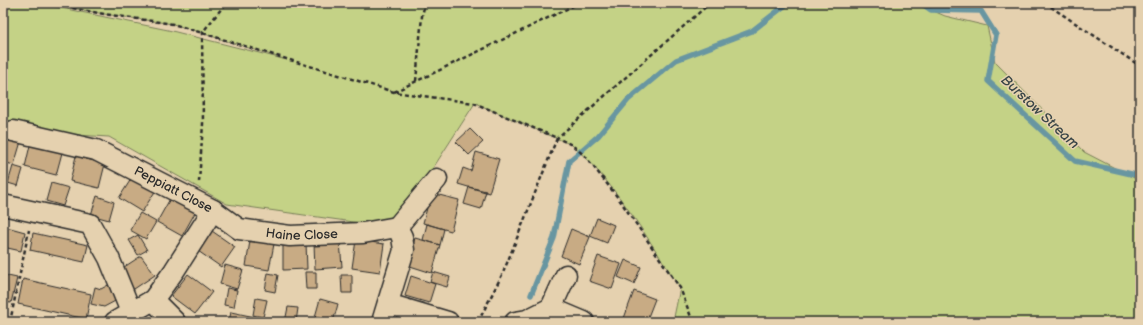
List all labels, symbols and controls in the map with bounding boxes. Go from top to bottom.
water label: Burstow Stream [998,72,1083,153]
street label: Peppiatt Close [131,163,215,217]
street label: Haine Close [265,225,338,244]

